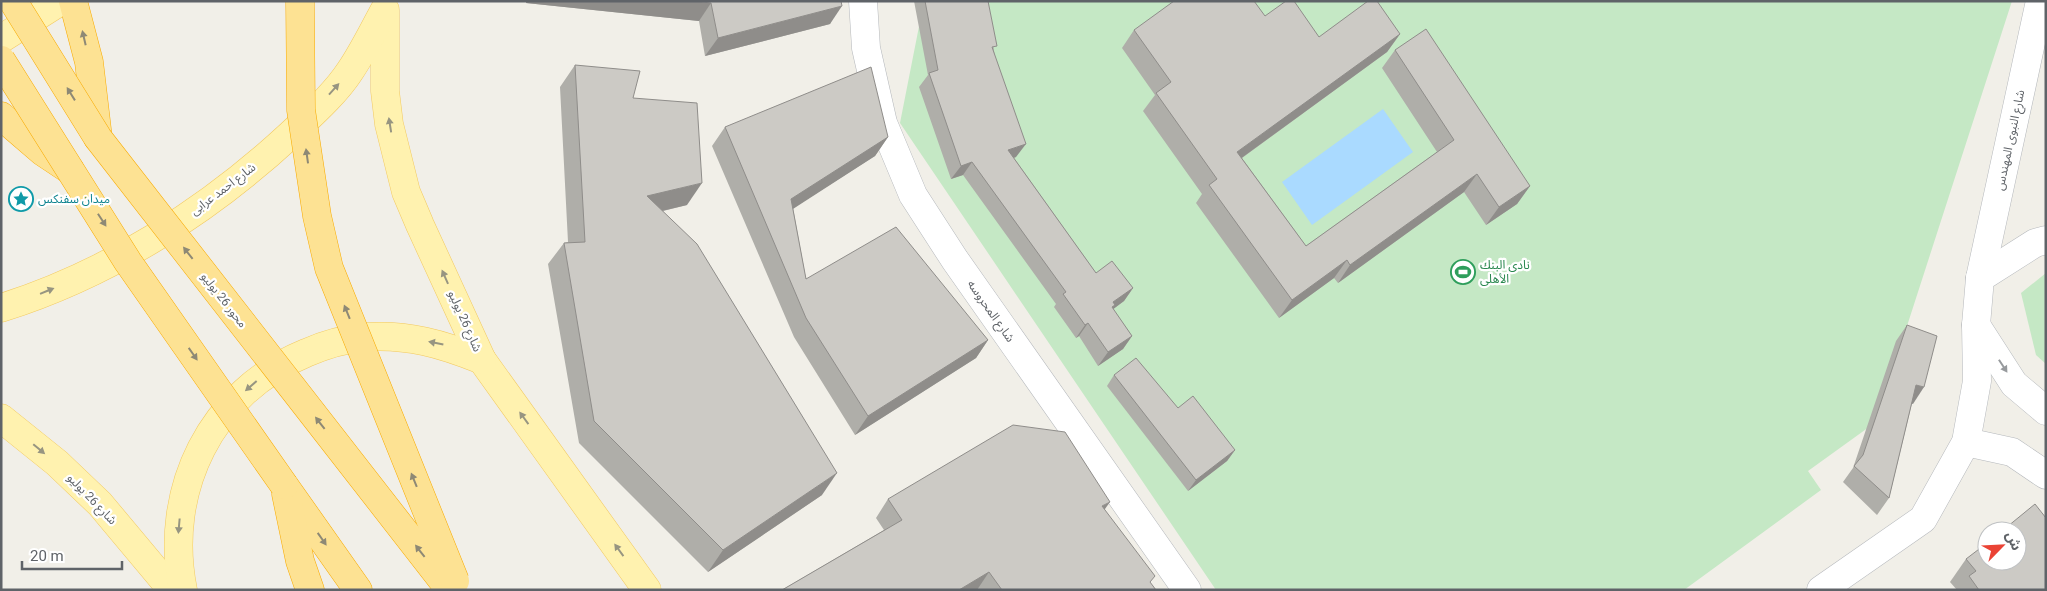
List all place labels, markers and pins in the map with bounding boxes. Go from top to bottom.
place icon: ميدان سفنكس [8,186,34,212]
place label: ميدان سفنكس [38,192,110,206]
place label: نادى البنك الأهلى [1480,258,1530,286]
sports icon: نادى البنك الأهلى [1450,259,1476,285]

